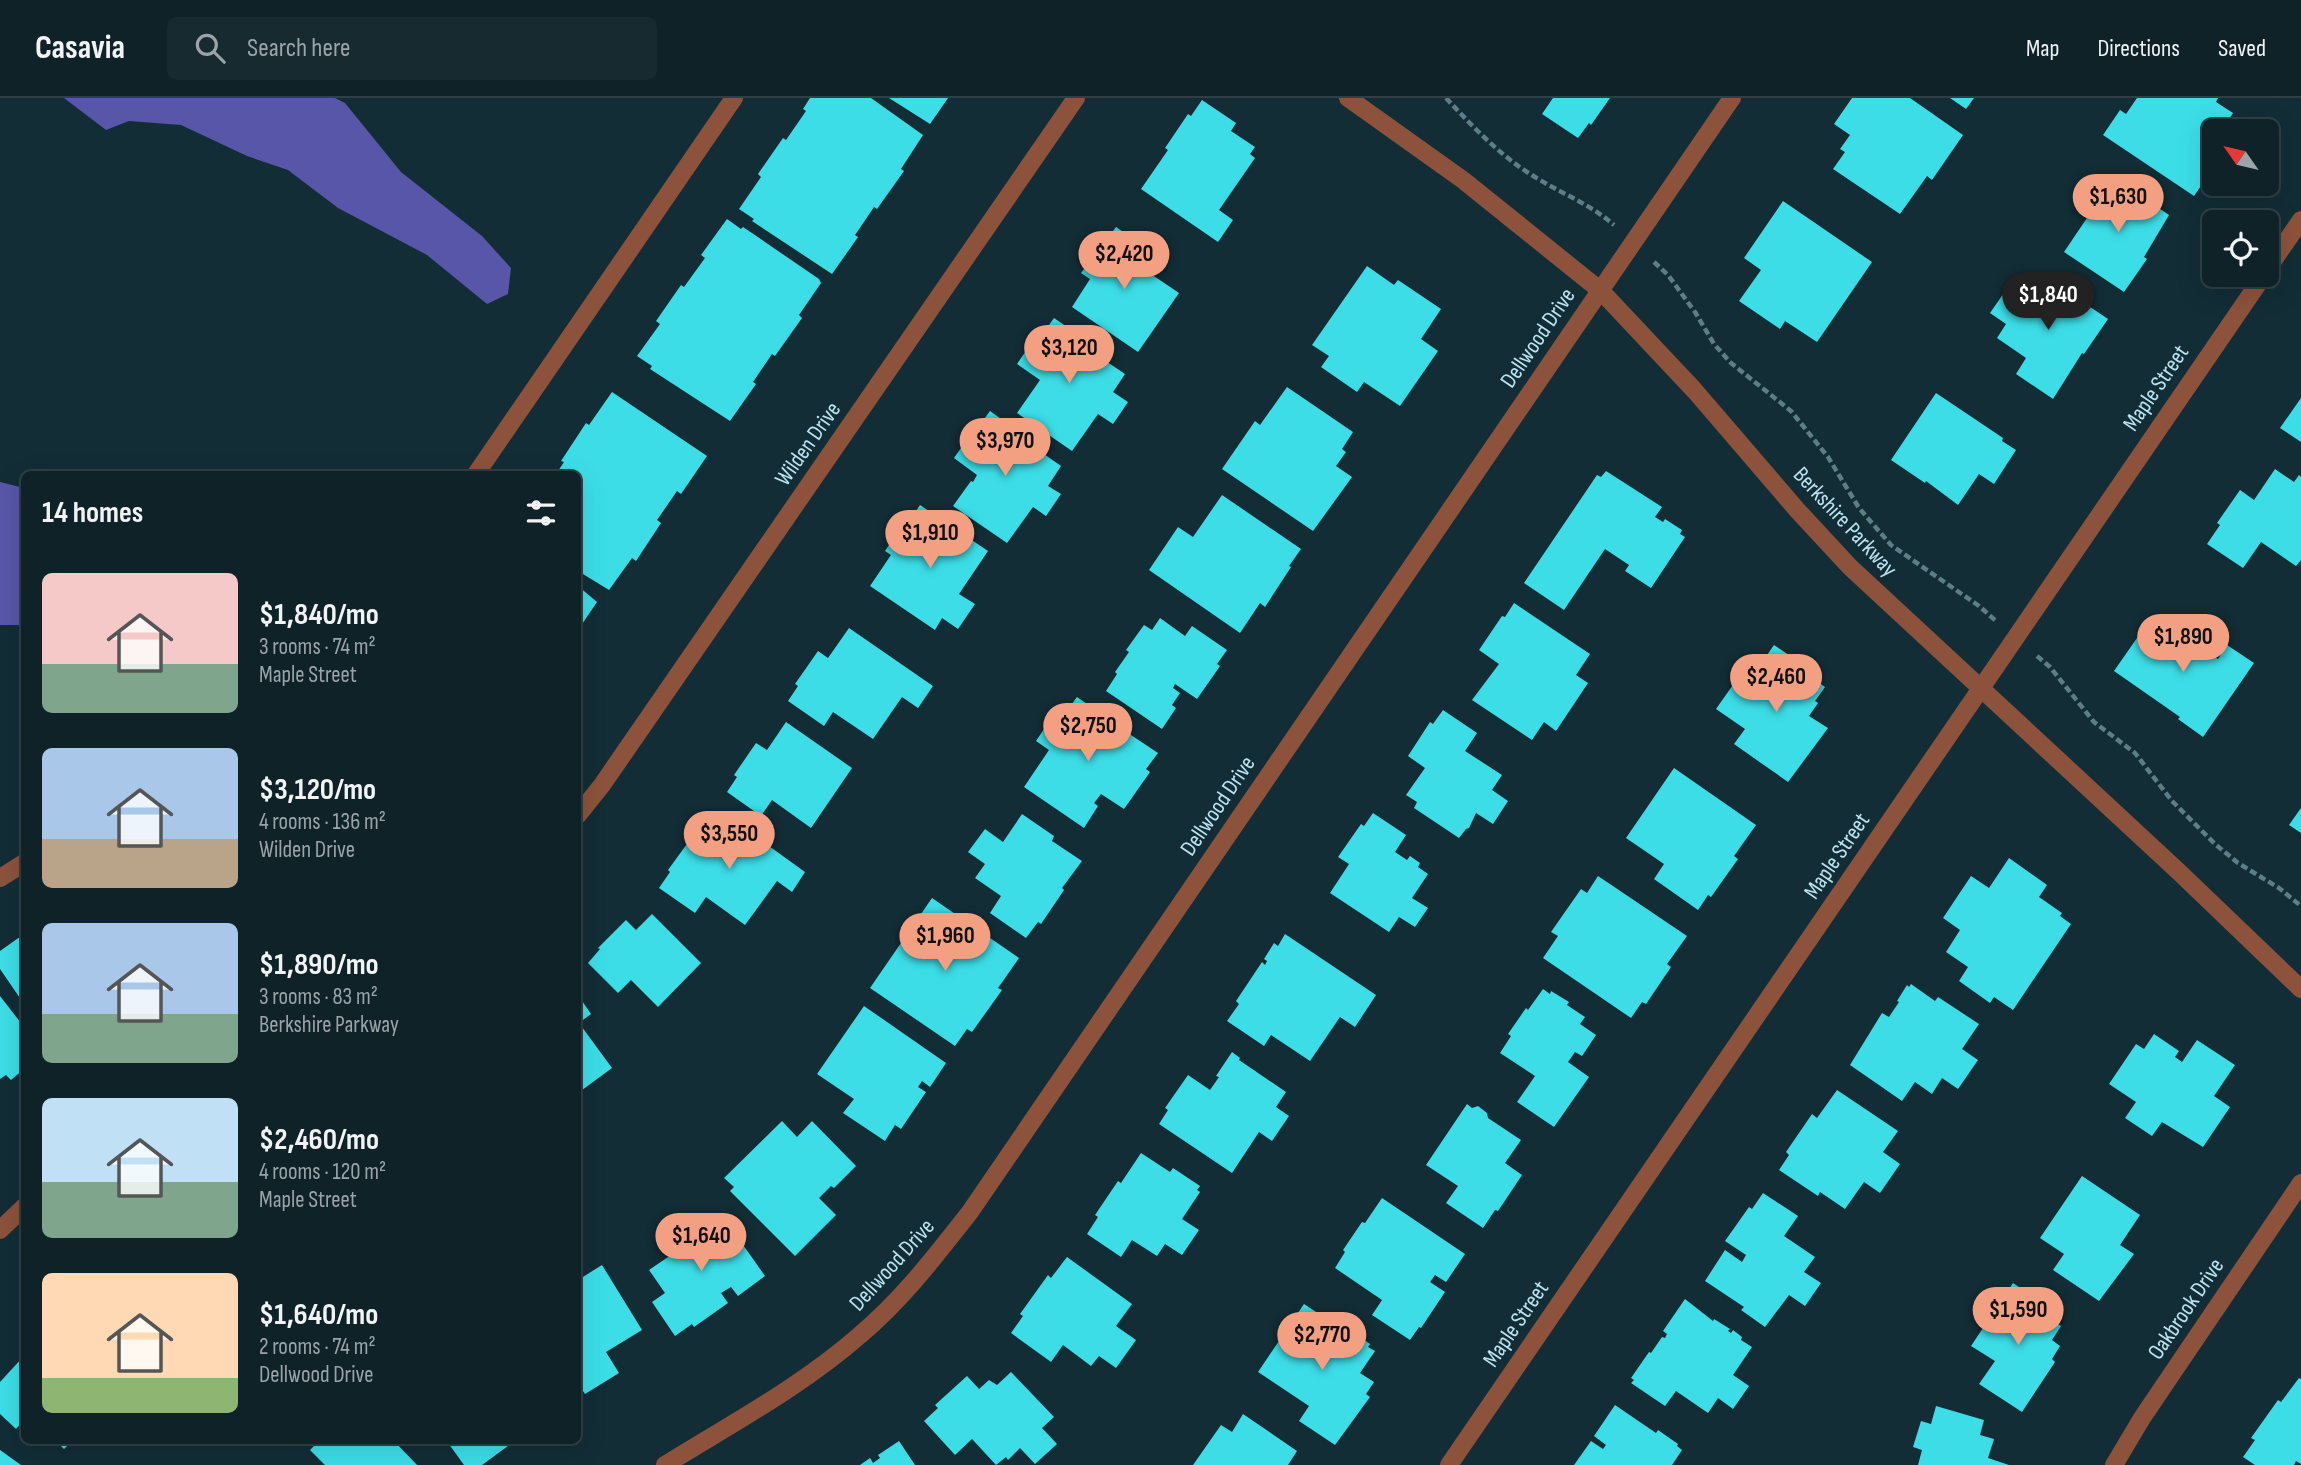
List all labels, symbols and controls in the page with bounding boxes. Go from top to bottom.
search box [167,17,657,80]
text: Casavia [35,28,125,68]
icon: search [191,29,229,67]
text: Search here [247,33,350,64]
text: Map [2026,34,2059,63]
text: Directions [2097,34,2180,63]
text: Saved [2218,34,2266,63]
north arrow [2202,119,2278,196]
map controls [2202,119,2279,287]
pin: $1,630 [2061,174,2175,234]
text: $1,630 [2089,183,2147,211]
button: locate [2202,210,2279,287]
pin: $2,420 [1067,232,1181,291]
text: $2,420 [1094,240,1154,268]
pin: $1,840 [1991,272,2105,332]
text: $1,840 [2018,281,2078,309]
street label: Dellwood Drive [1494,283,1582,393]
pin: $3,120 [1012,326,1126,385]
text: $3,120 [1040,334,1098,362]
street label: Maple Street [2117,340,2195,436]
street label: Wilden Drive [769,397,847,491]
pin: $3,970 [948,418,1062,478]
text: $3,970 [976,427,1034,455]
street label: Berkshire Parkway [1787,461,1903,583]
icon: filters [522,494,560,532]
text: 14 homes [42,495,143,531]
pin: $1,910 [873,510,987,570]
text: $1,910 [901,519,959,547]
text: $1,840/mo [259,597,379,633]
icon: home [98,601,182,685]
pin: $1,890 [2126,614,2240,674]
text: $1,890 [2153,623,2213,651]
text: 3 rooms · 74 m² [259,633,376,661]
pin: $2,460 [1719,654,1833,714]
text: Maple Street [259,661,357,689]
text: $2,460 [1746,663,1806,691]
pin: $2,750 [1031,704,1145,763]
text: $2,750 [1059,712,1117,740]
street label: Dellwood Drive [1174,751,1262,861]
text: $3,120/mo [259,772,376,808]
icon: home [98,776,182,860]
text: 4 rooms · 136 m² [259,808,386,836]
street label: Maple Street [1798,808,1876,904]
pin: $3,550 [672,812,786,871]
text: $3,550 [700,820,758,848]
text: Wilden Drive [259,836,355,864]
pin: $1,960 [888,914,1002,973]
text: $1,960 [915,922,975,950]
text: $1,890/mo [259,947,379,983]
icon: home [98,951,182,1035]
text: 3 rooms · 83 m² [259,983,378,1011]
text: Berkshire Parkway [259,1011,399,1039]
text: $2,460/mo [259,1122,379,1158]
icon: home [98,1126,182,1210]
text: 4 rooms · 120 m² [259,1158,386,1186]
text: Maple Street [259,1186,357,1214]
street label: Dellwood Drive [843,1213,941,1317]
pin: $1,640 [644,1214,758,1273]
text: $1,640 [671,1222,731,1250]
street label: Oakbrook Drive [2142,1253,2230,1365]
street label: Maple Street [1477,1276,1555,1372]
pin: $1,590 [1961,1288,2075,1347]
text: $1,590 [1989,1296,2047,1324]
text: $1,640/mo [259,1297,378,1333]
icon: home [98,1301,182,1385]
pin: $2,770 [1265,1312,1379,1372]
text: $2,770 [1293,1321,1351,1349]
text: 2 rooms · 74 m² [259,1333,376,1361]
text: Dellwood Drive [259,1361,373,1389]

